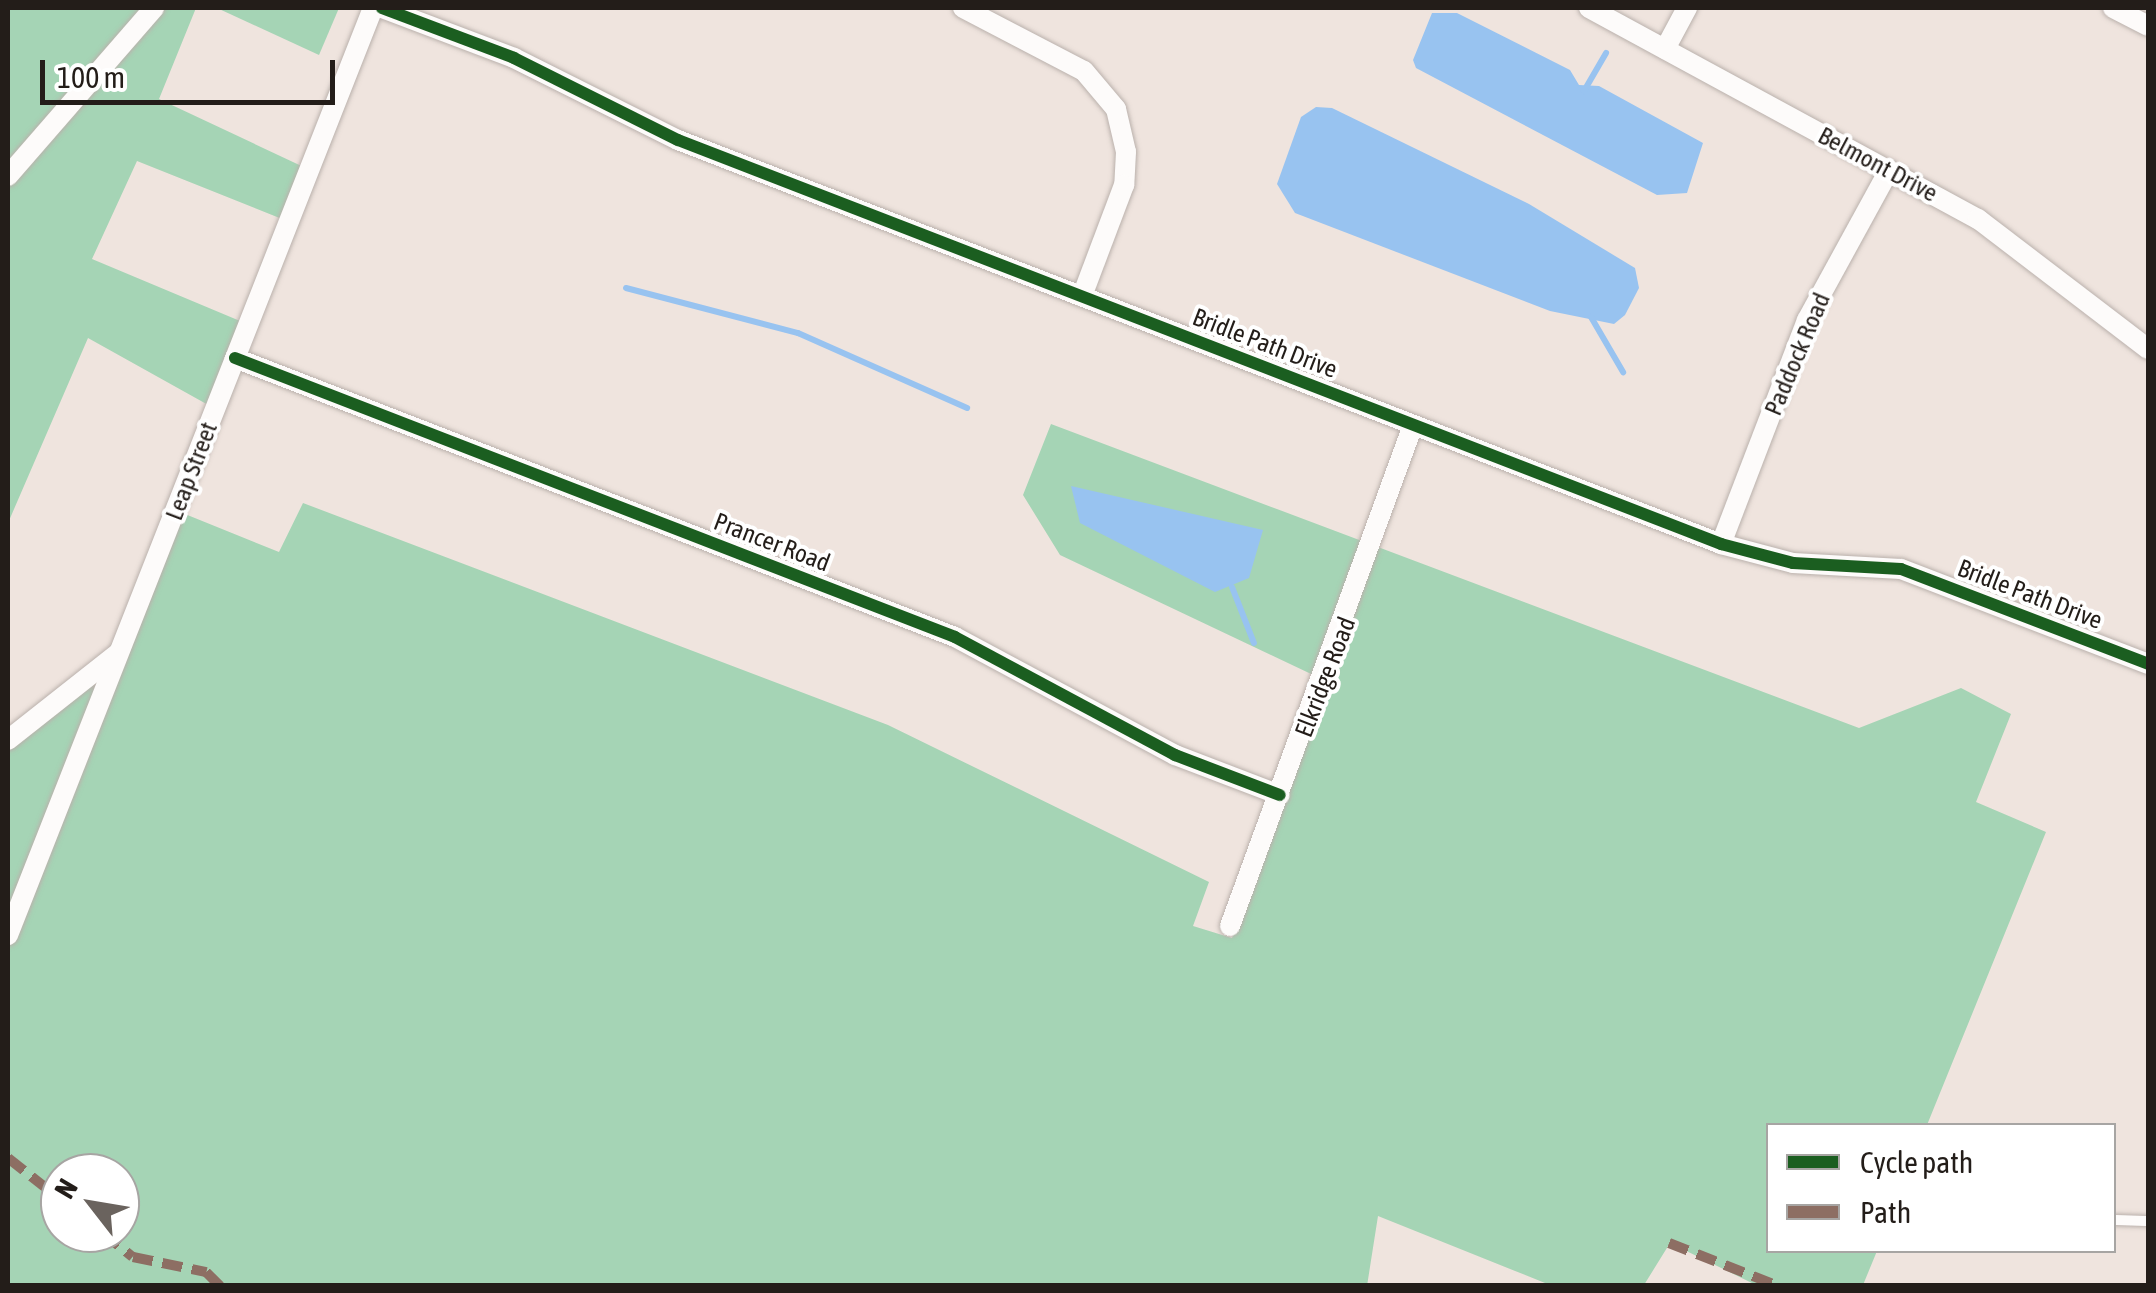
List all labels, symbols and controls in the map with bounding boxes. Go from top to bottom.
scale bar [45,40,340,102]
text: 100 m [57,60,125,94]
street label: Belmont Drive [1813,120,1943,208]
street label: Paddock Road [1758,288,1836,420]
street label: Bridle Path Drive [1188,302,1342,384]
street label: Leap Street [159,418,223,524]
street label: Prancer Road [710,506,834,578]
street label: Bridle Path Drive [1953,553,2107,635]
street label: Elkridge Road [1288,613,1362,741]
legend [1766,1123,2116,1253]
text: Cycle path [1860,1145,1973,1179]
north arrow [40,1153,140,1253]
text: N [48,1173,84,1204]
text: Path [1860,1195,1911,1229]

